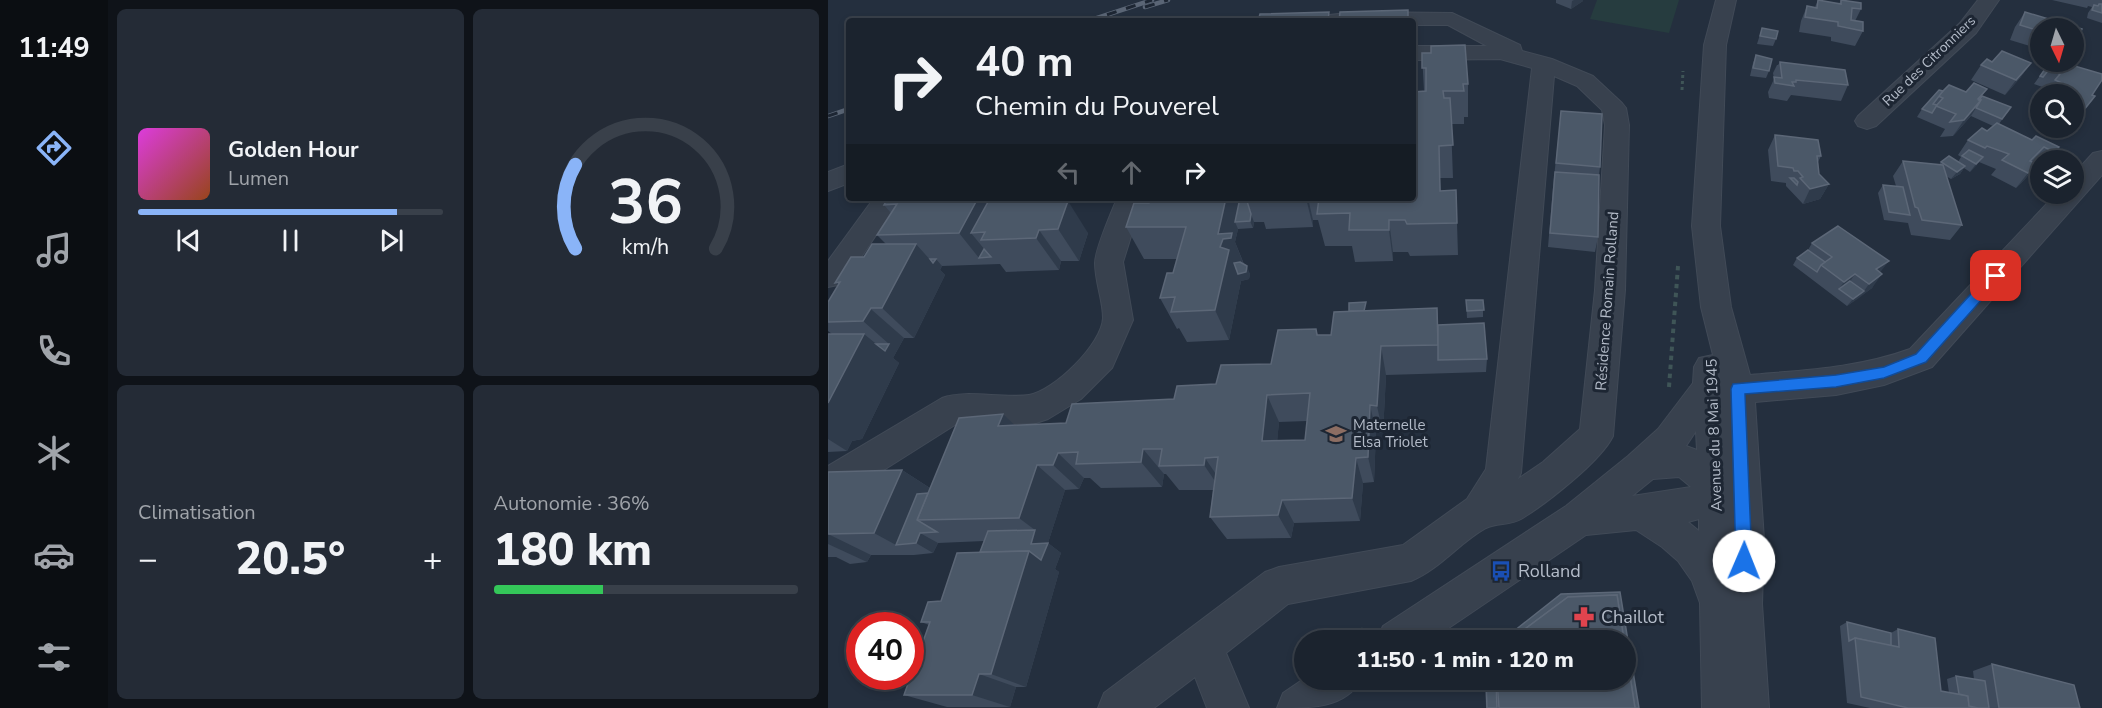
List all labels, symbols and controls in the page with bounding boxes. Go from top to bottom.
street label: Rue des Citronniers [1878,11,1980,110]
north arrow [2030,18,2084,72]
map controls [2030,18,2084,204]
text: 11:49 [18,30,90,67]
text: 40 m [975,34,1074,91]
icon: right [876,42,954,120]
button: search [2030,84,2084,138]
text: Chemin du Pouverel [975,88,1219,125]
icon: directions [33,127,75,169]
text: Golden Hour [228,135,359,165]
button: layers [2030,150,2084,204]
icon: left [1052,156,1085,189]
icon: ahead [1115,156,1148,189]
icon: right [1178,156,1211,189]
text: 36 [608,161,683,246]
text: Lumen [228,165,289,192]
street label: Résidence Romain Rolland [1591,211,1623,391]
icon: previous [172,224,205,257]
icon: pause [274,224,307,257]
icon: next [375,224,408,257]
icon: music [33,229,75,271]
text: km/h [622,233,669,263]
pin [1970,250,2021,301]
icon: arrive [1979,259,2012,292]
icon: phone [33,330,75,372]
street label: Avenue du 8 Mai 1945 [1701,358,1727,512]
place label: Maternelle Elsa Triolet [1353,415,1429,452]
school or university icon: Maternelle Elsa Triolet [1324,422,1348,446]
icon: climate [33,432,75,474]
text: Autonomie · 36% [494,490,650,517]
text: Climatisation [138,499,256,526]
text: 180 km [494,520,652,581]
text: 20.5° [235,529,345,590]
position arrow [1712,529,1776,593]
icon: car [33,534,75,576]
text: − [138,537,158,582]
text: + [423,537,442,582]
bus stop icon: Rolland [1489,559,1513,583]
place label: Rolland [1518,559,1581,583]
pharmacy icon: Chaillot [1572,605,1596,629]
place label: Chaillot [1601,605,1665,629]
speed limit sign: 40 [846,612,924,690]
icon: filters [33,636,75,678]
text: 11:50 · 1 min · 120 m [1356,645,1574,675]

